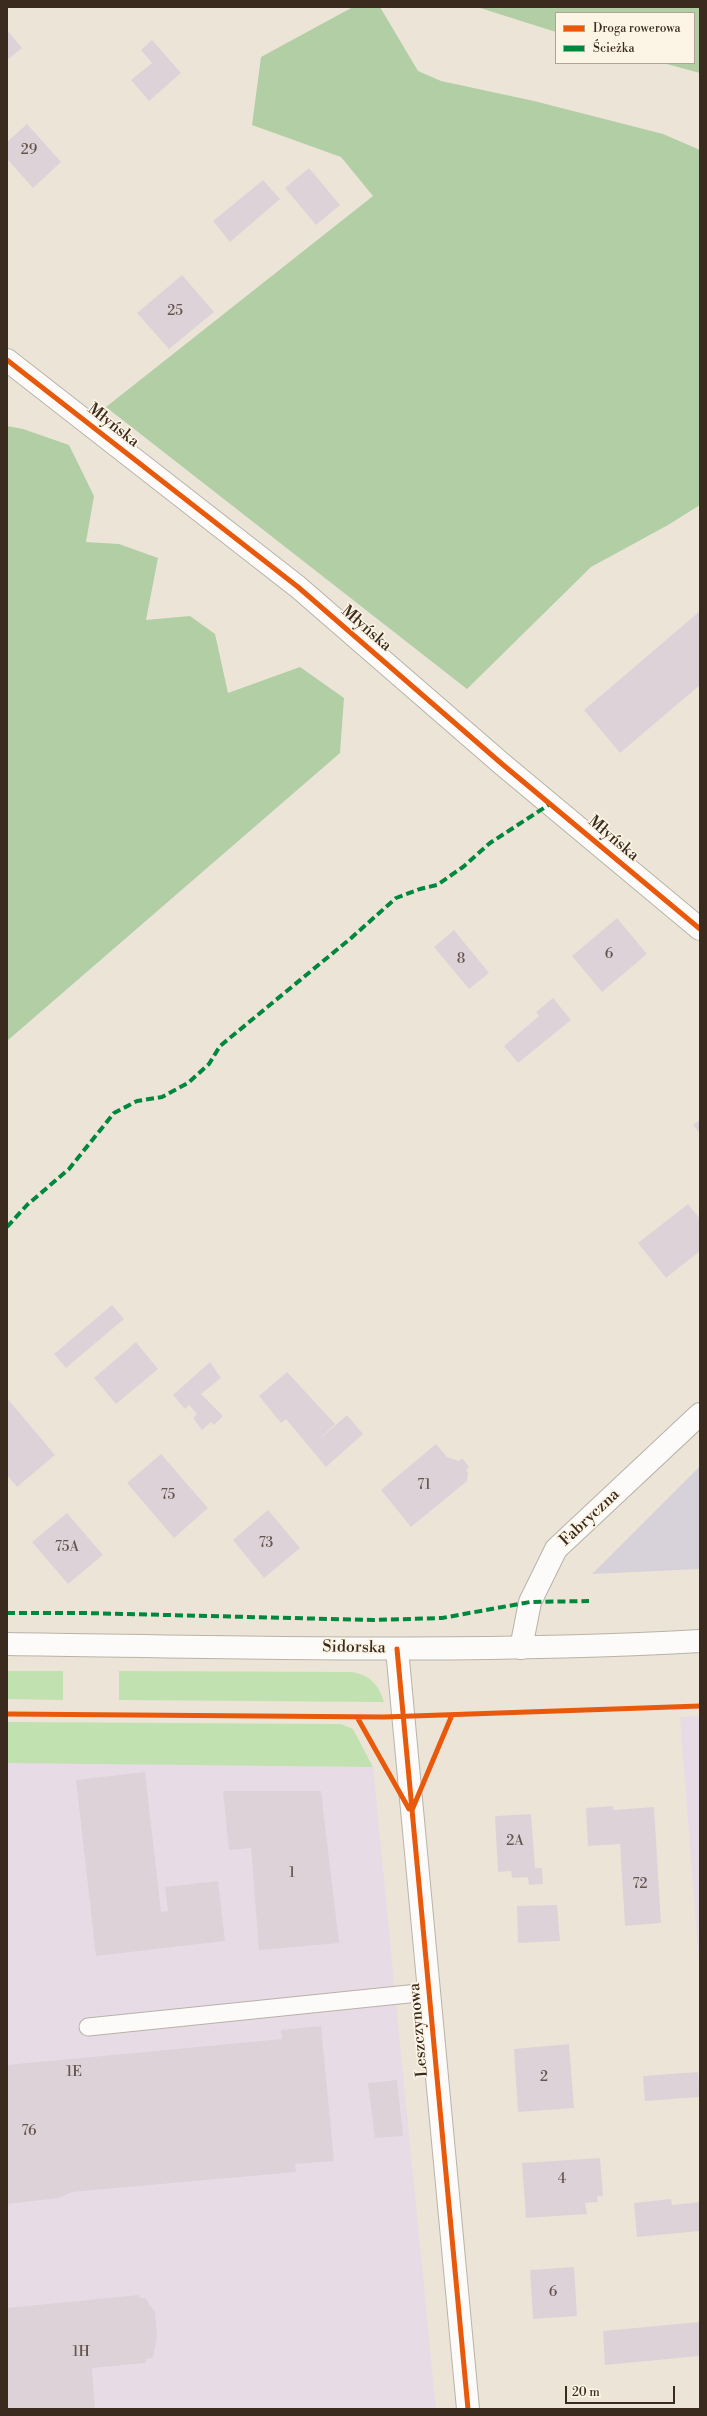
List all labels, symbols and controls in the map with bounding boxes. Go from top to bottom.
legend [555,12,695,64]
text: Droga rowerowa [593,21,681,36]
text: Ścieżka [593,41,634,56]
house number: 29 [21,143,37,159]
house number: 25 [167,304,183,320]
street label: Młyńska [83,400,143,452]
street label: Młyńska [337,602,395,656]
street label: Młyńska [584,812,642,866]
house number: 6 [605,947,613,963]
house number: 8 [457,952,465,968]
house number: 71 [417,1478,431,1494]
street label: Fabryczna [556,1485,624,1551]
house number: 75 [161,1488,175,1504]
house number: 73 [259,1536,273,1552]
house number: 75A [55,1540,79,1556]
street label: Sidorska [322,1638,386,1658]
house number: 2A [506,1834,524,1850]
house number: 1 [289,1866,295,1882]
house number: 72 [633,1877,647,1893]
street label: Leszczynowa [405,1982,433,2078]
house number: 1E [66,2065,82,2081]
house number: 2 [540,2070,548,2086]
house number: 76 [21,2124,37,2140]
house number: 4 [558,2172,566,2188]
house number: 6 [549,2285,557,2301]
house number: 1H [72,2345,90,2361]
scale bar [567,2378,677,2404]
text: 20 m [572,2385,600,2400]

